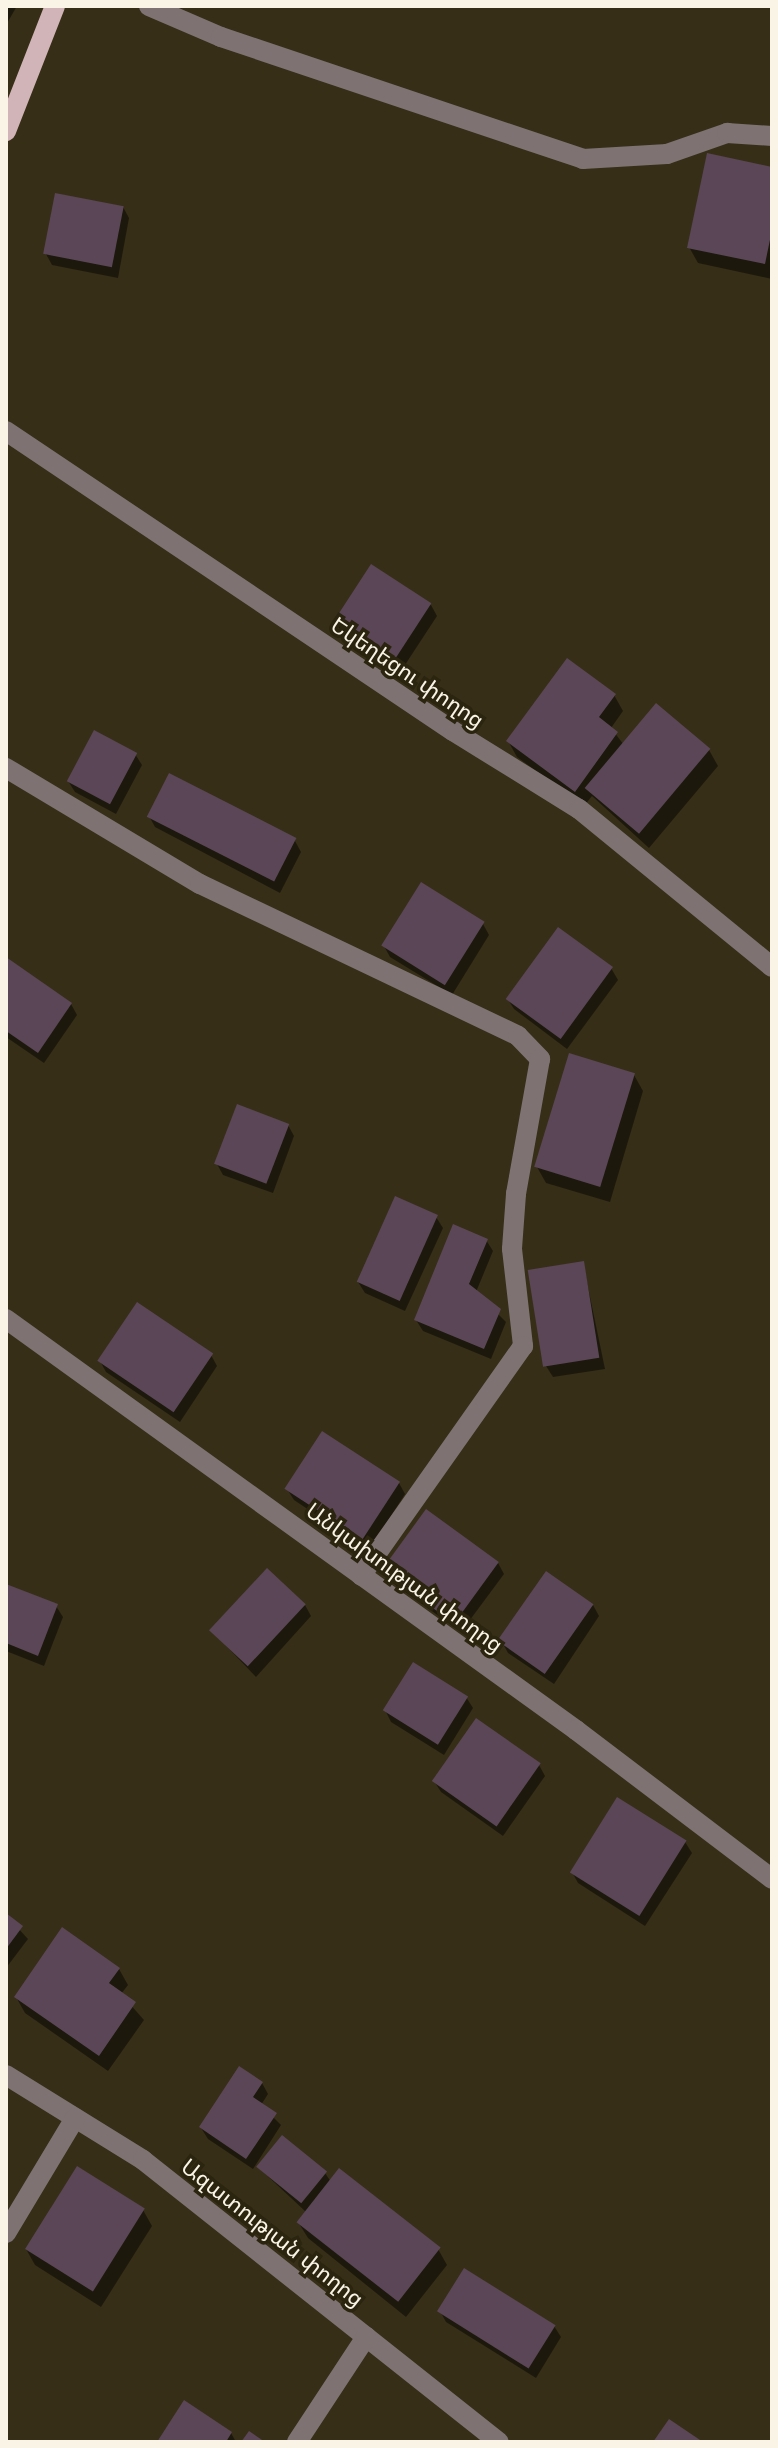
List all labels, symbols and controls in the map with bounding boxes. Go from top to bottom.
street label: Եկեղեցու փողոց [326,611,490,733]
street label: Անկախության փողոց [301,1497,509,1657]
street label: Ազատության փողոց [177,2153,369,2311]

